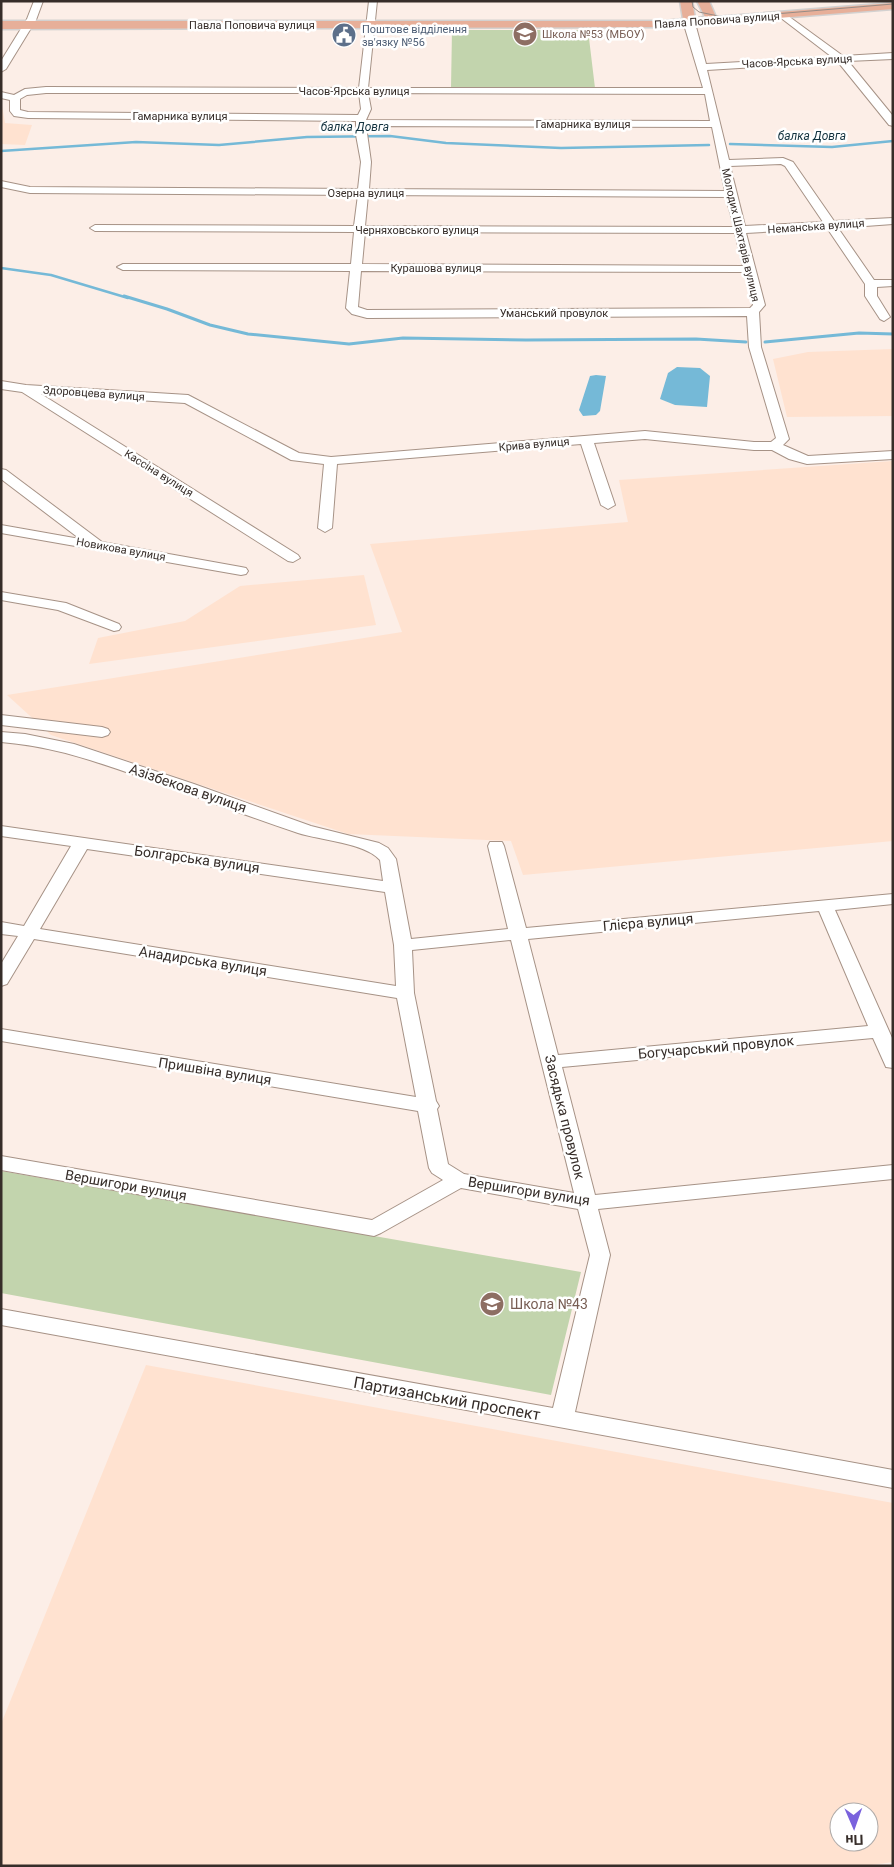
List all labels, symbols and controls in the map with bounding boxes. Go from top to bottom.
street label: Павла Поповича вулиця [654,10,780,31]
street label: Павла Поповича вулиця [189,19,315,32]
school or university icon: Школа №53 (МБОУ) [512,21,538,47]
public building icon: Поштове відділення зв'язку №56 [331,22,357,48]
place label: Поштове відділення зв'язку №56 [362,23,467,49]
place label: Школа №53 (МБОУ) [542,28,645,41]
street label: Часов-Ярська вулиця [741,52,853,71]
street label: Часов-Ярська вулиця [299,85,410,98]
street label: Гамарника вулиця [132,110,228,123]
street label: Гамарника вулиця [535,118,631,131]
water label: балка Довга [321,120,389,134]
water label: балка Довга [778,129,846,143]
street label: Молодих Шахтарів вулиця [719,167,762,303]
street label: Озерна вулиця [328,187,404,200]
street label: Неманська вулиця [767,217,865,236]
street label: Черняховського вулиця [355,224,479,237]
street label: Курашова вулиця [391,262,481,275]
street label: Уманський провулок [500,307,608,320]
street label: Здоровцева вулиця [43,383,145,404]
street label: Крива вулиця [498,435,570,454]
street label: Кассіна вулиця [122,447,196,500]
street label: Новикова вулиця [75,535,167,564]
street label: Азізбекова вулиця [127,760,249,816]
street label: Болгарська вулиця [133,842,261,876]
street label: Глієра вулиця [602,910,694,934]
street label: Анадирська вулиця [138,943,268,979]
street label: Богучарський провулок [637,1032,795,1062]
street label: Засядька провулок [542,1053,588,1181]
street label: Пришвіна вулиця [157,1054,273,1088]
street label: Вершигори вулиця [64,1166,188,1204]
street label: Вершигори вулиця [467,1173,591,1209]
school or university icon: Школа №43 [479,1291,505,1317]
place label: Школа №43 [510,1296,588,1312]
street label: Партизанський проспект [352,1373,542,1424]
north arrow [829,1802,879,1852]
text: Пн [845,1832,864,1848]

